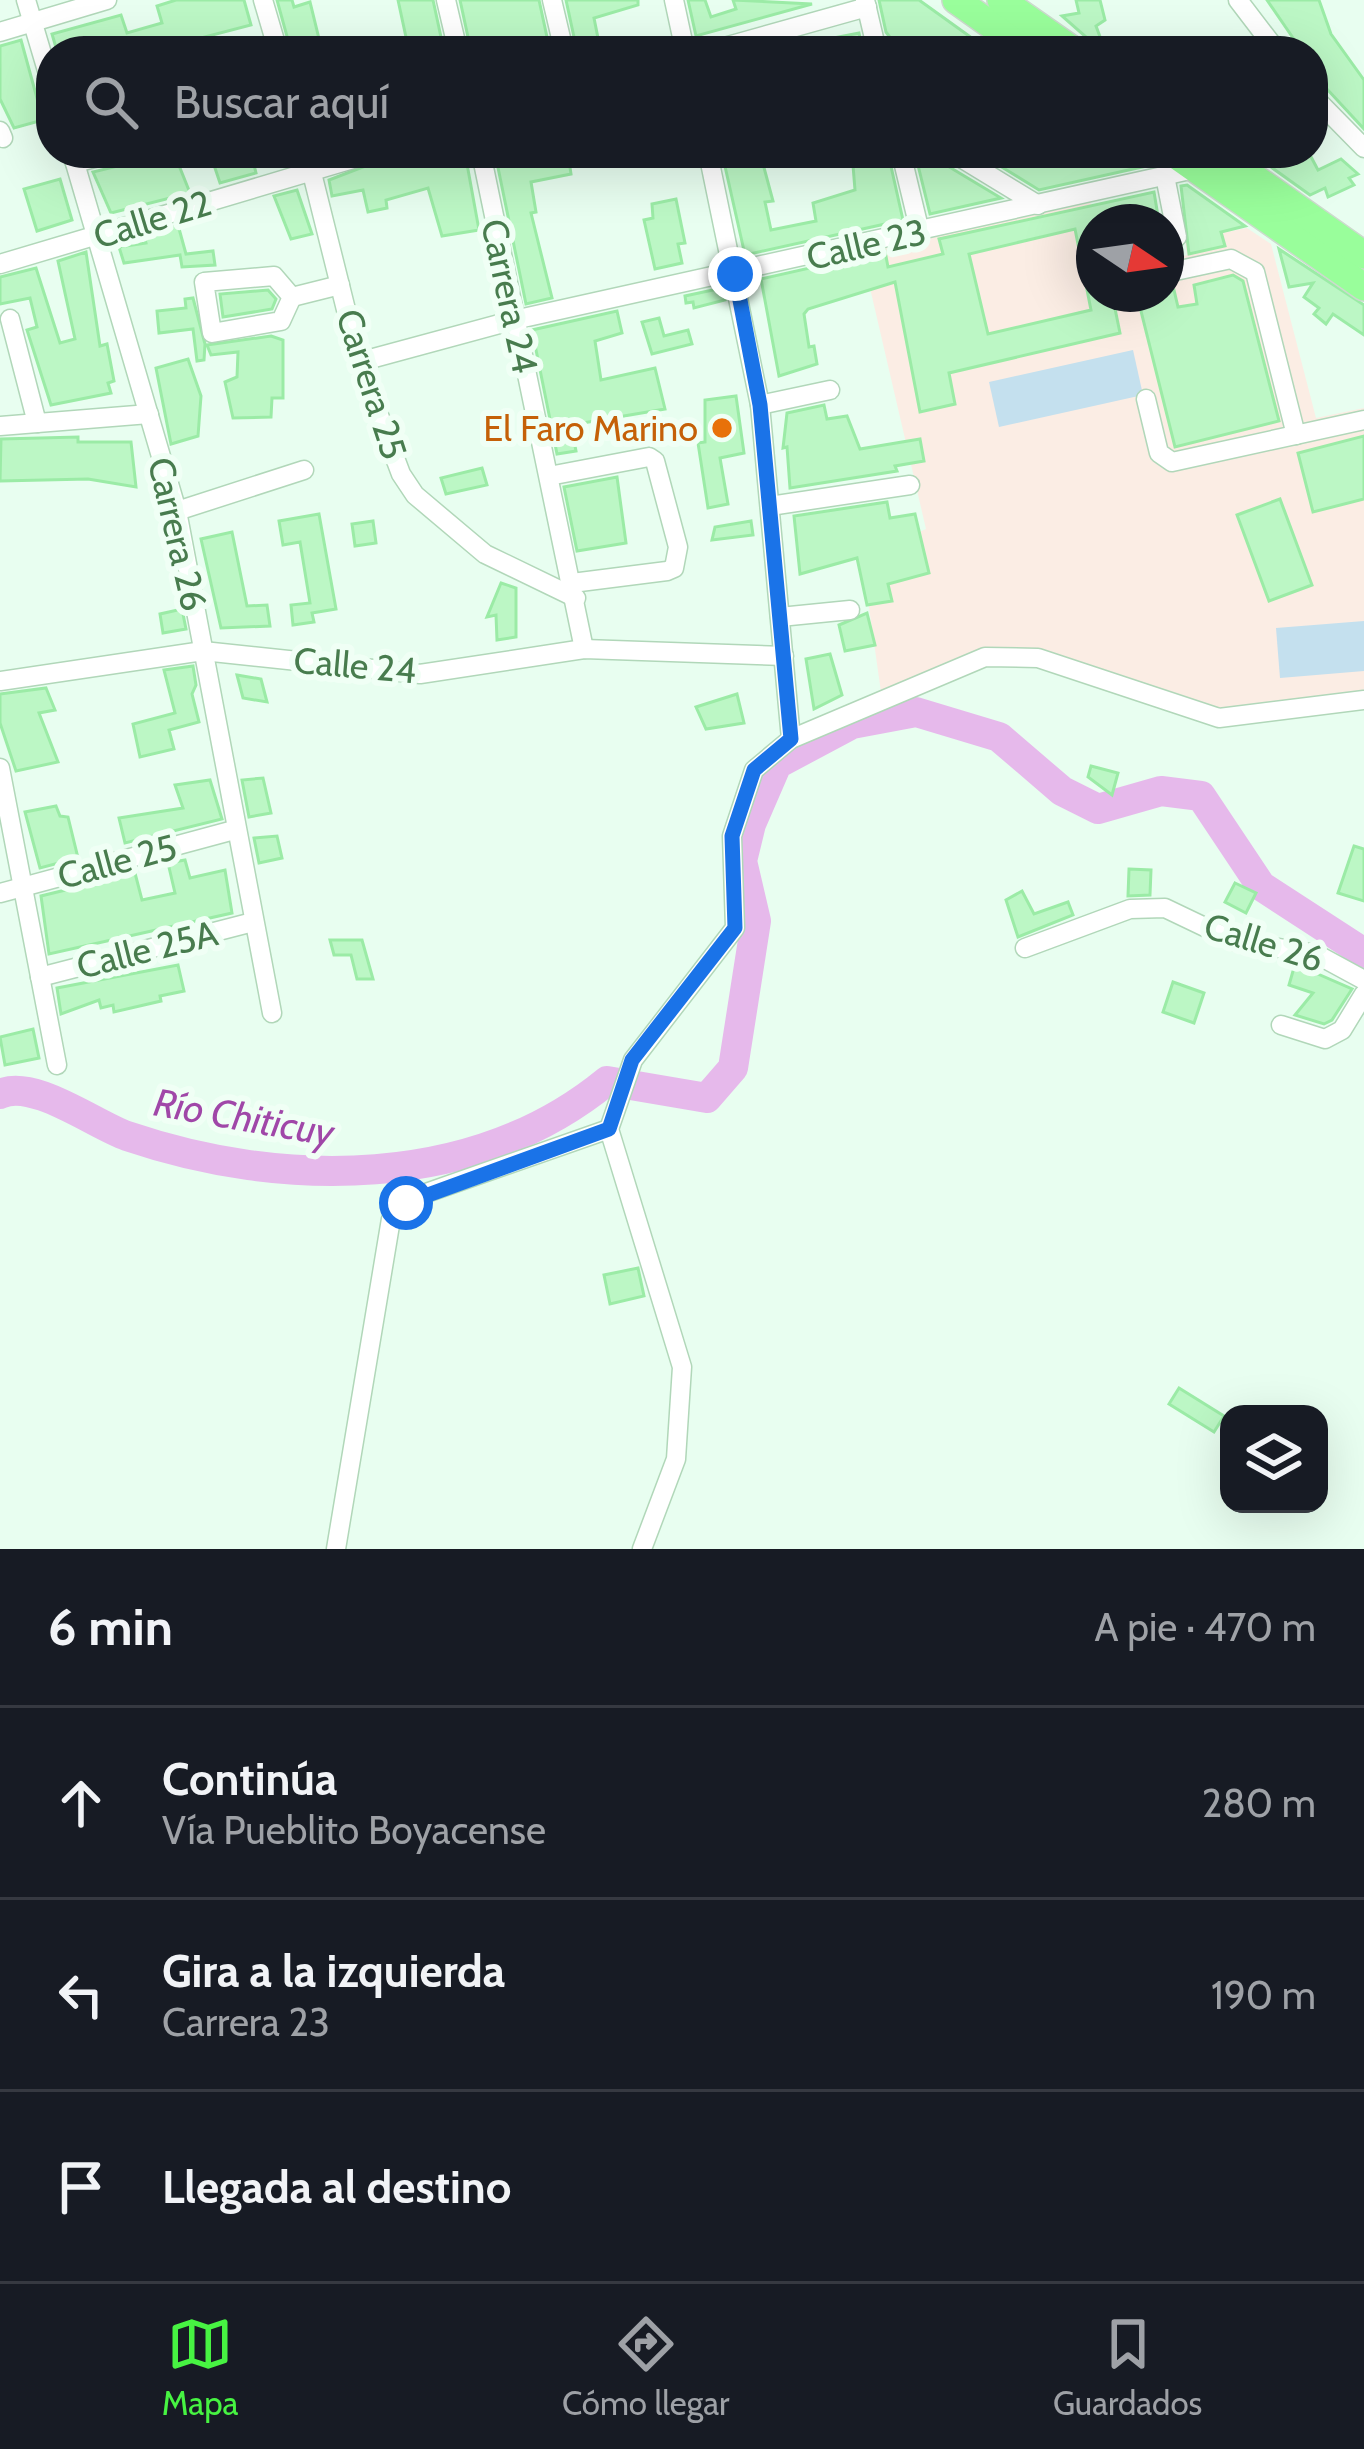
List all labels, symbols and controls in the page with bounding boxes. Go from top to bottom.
search box [36,36,1328,168]
icon: search [78,69,144,135]
text: Buscar aquí [174,75,389,129]
street label: Calle 22 [88,180,216,258]
north arrow [1076,204,1184,312]
street label: Calle 23 [802,209,930,279]
street label: Carrera 24 [472,215,548,377]
route end [708,247,762,301]
street label: Carrera 25 [327,303,417,465]
place label: El Faro Marino [483,406,698,450]
marker: El Faro Marino [709,415,735,441]
street label: Carrera 26 [139,453,217,615]
street label: Calle 24 [292,638,418,692]
street label: Calle 25 [53,824,181,898]
street label: Calle 26 [1199,903,1329,981]
street label: Calle 25A [72,910,222,988]
water label: Río Chiticuy [150,1078,339,1157]
route start [379,1176,433,1230]
map controls [1220,1405,1328,1513]
button: layers [1220,1405,1328,1513]
text: 6 min [48,1596,173,1658]
text: A pie · 470 m [1094,1603,1316,1651]
text: Continúa [162,1752,337,1806]
icon: ahead [48,1770,114,1836]
text: 280 m [1202,1779,1316,1827]
text: Vía Pueblito Boyacense [162,1806,546,1854]
text: Gira a la izquierda [162,1944,505,1998]
icon: left [48,1962,114,2028]
text: 190 m [1211,1971,1316,2019]
text: Carrera 23 [162,1998,330,2046]
icon: arrive [48,2154,114,2220]
text: Llegada al destino [162,2160,511,2214]
tab: Mapa [162,2311,238,2423]
tab: Cómo llegar [562,2311,729,2423]
tab: Guardados [1053,2311,1202,2423]

